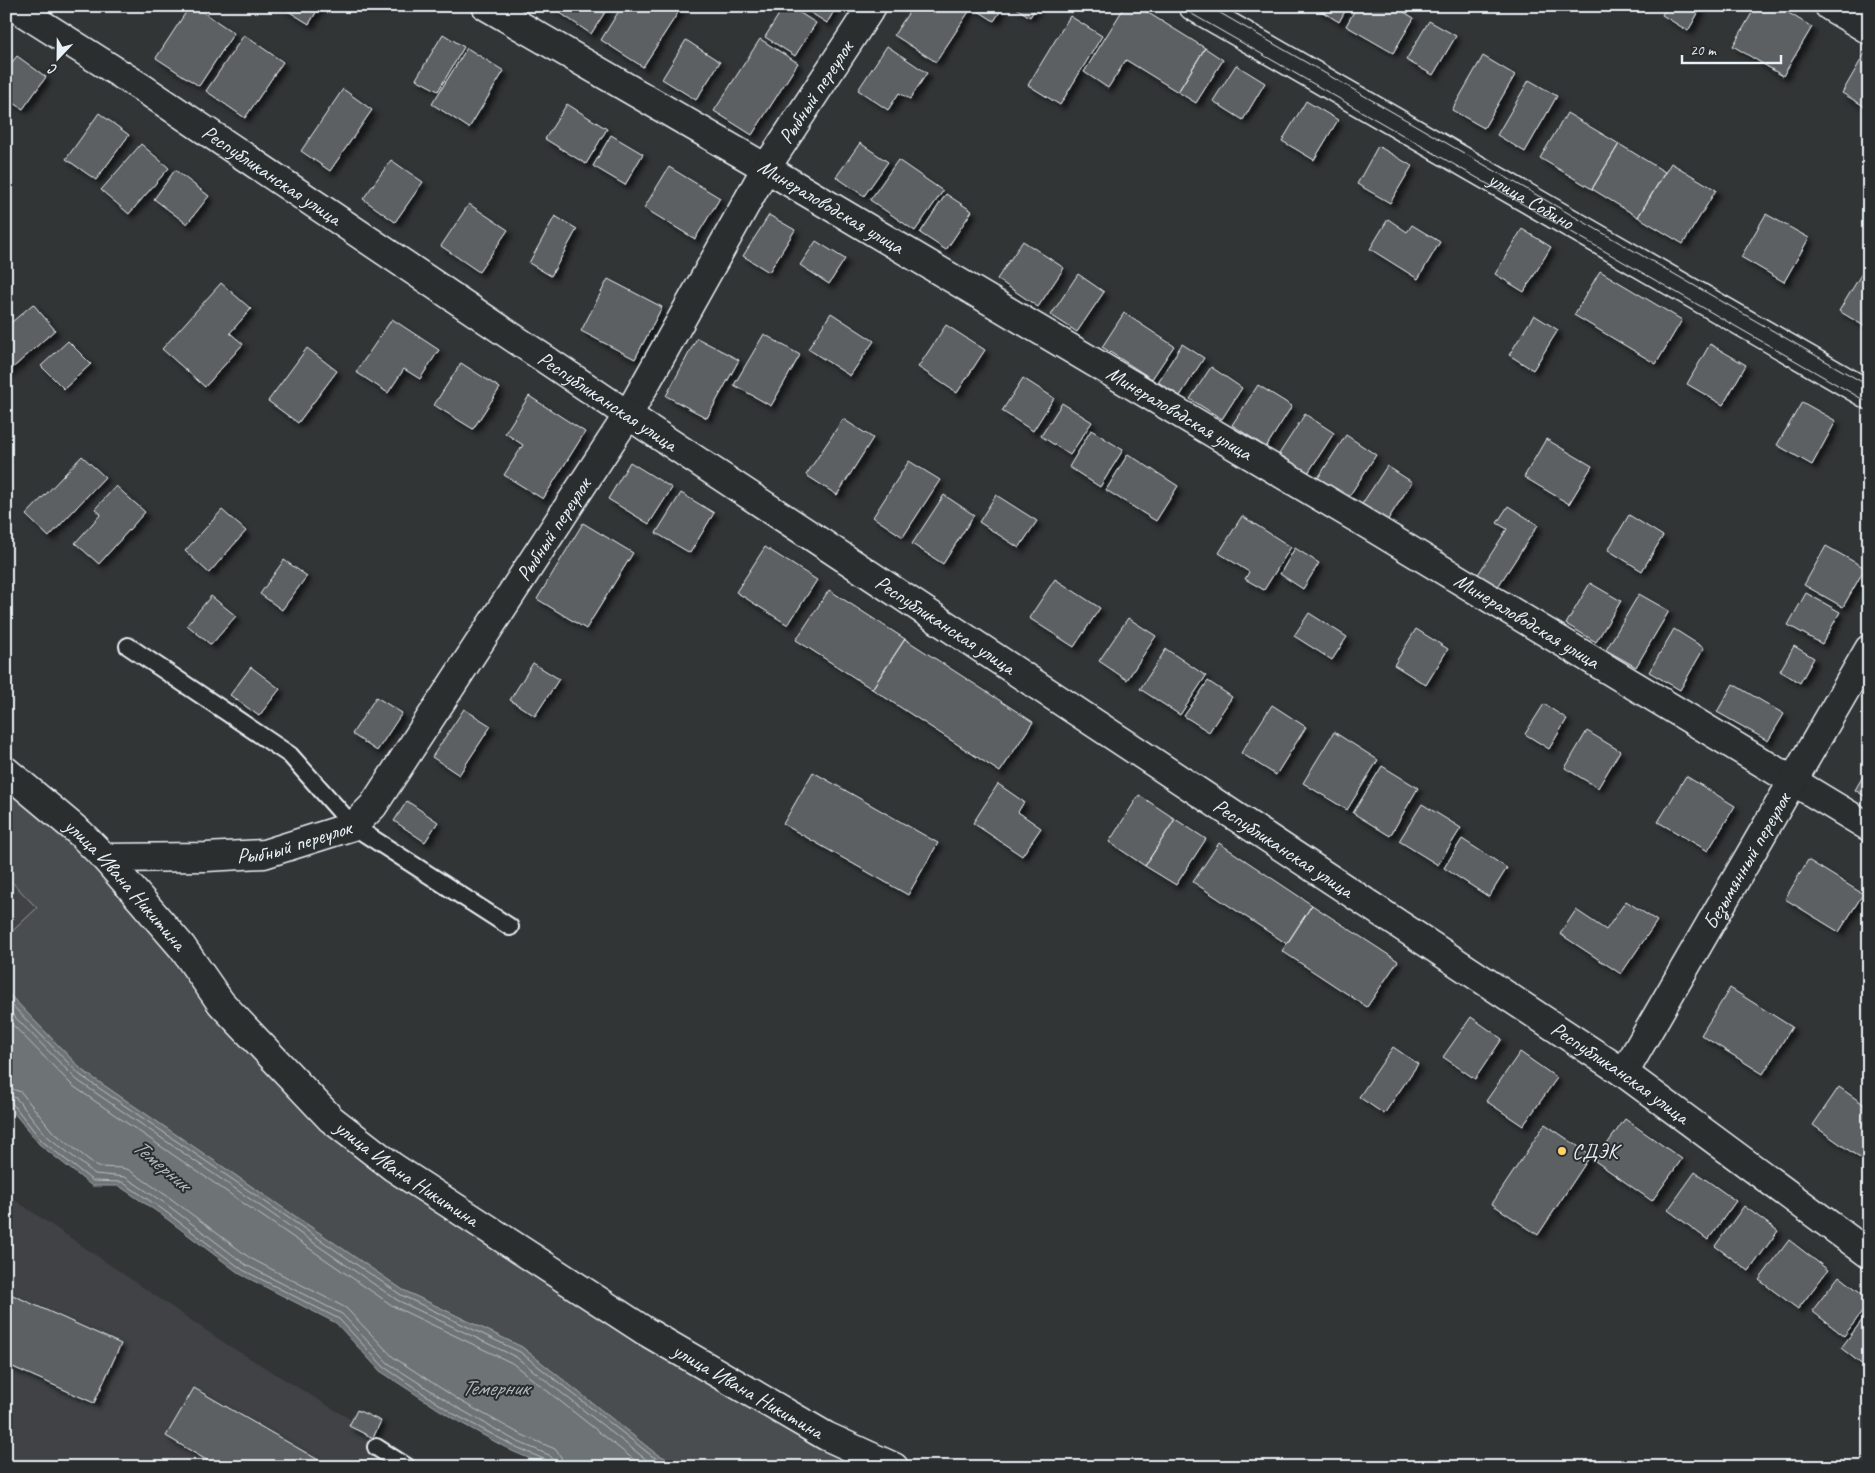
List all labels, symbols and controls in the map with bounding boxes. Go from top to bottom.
north arrow [32,32,82,82]
scale bar [1682,32,1781,64]
street label: Рыбный переулок [772,34,860,149]
text: 20 m [1690,41,1717,60]
text: С [45,60,60,79]
street label: Республиканская улица [197,119,348,232]
street label: Минераловодская улица [753,153,910,261]
street label: улица Собино [1482,165,1580,236]
street label: Республиканская улица [533,345,684,458]
street label: Минераловодская улица [1102,360,1258,467]
street label: Рыбный переулок [510,471,598,586]
street label: Минераловодская улица [1450,567,1606,675]
street label: Республиканская улица [870,569,1022,682]
street label: Безымянный переулок [1697,786,1797,934]
street label: Республиканская улица [1208,792,1360,905]
street label: улица Ивана Никитина [58,811,194,957]
street label: Рыбный переулок [236,814,357,868]
street label: Республиканская улица [1546,1016,1696,1131]
street label: улица Ивана Никитина [328,1113,486,1234]
water label: Темерник [127,1133,199,1199]
place label: СДЭК [1572,1138,1622,1164]
marker: СДЭК [1556,1145,1568,1157]
street label: улица Ивана Никитина [667,1336,830,1446]
water label: Темерник [462,1374,532,1402]

